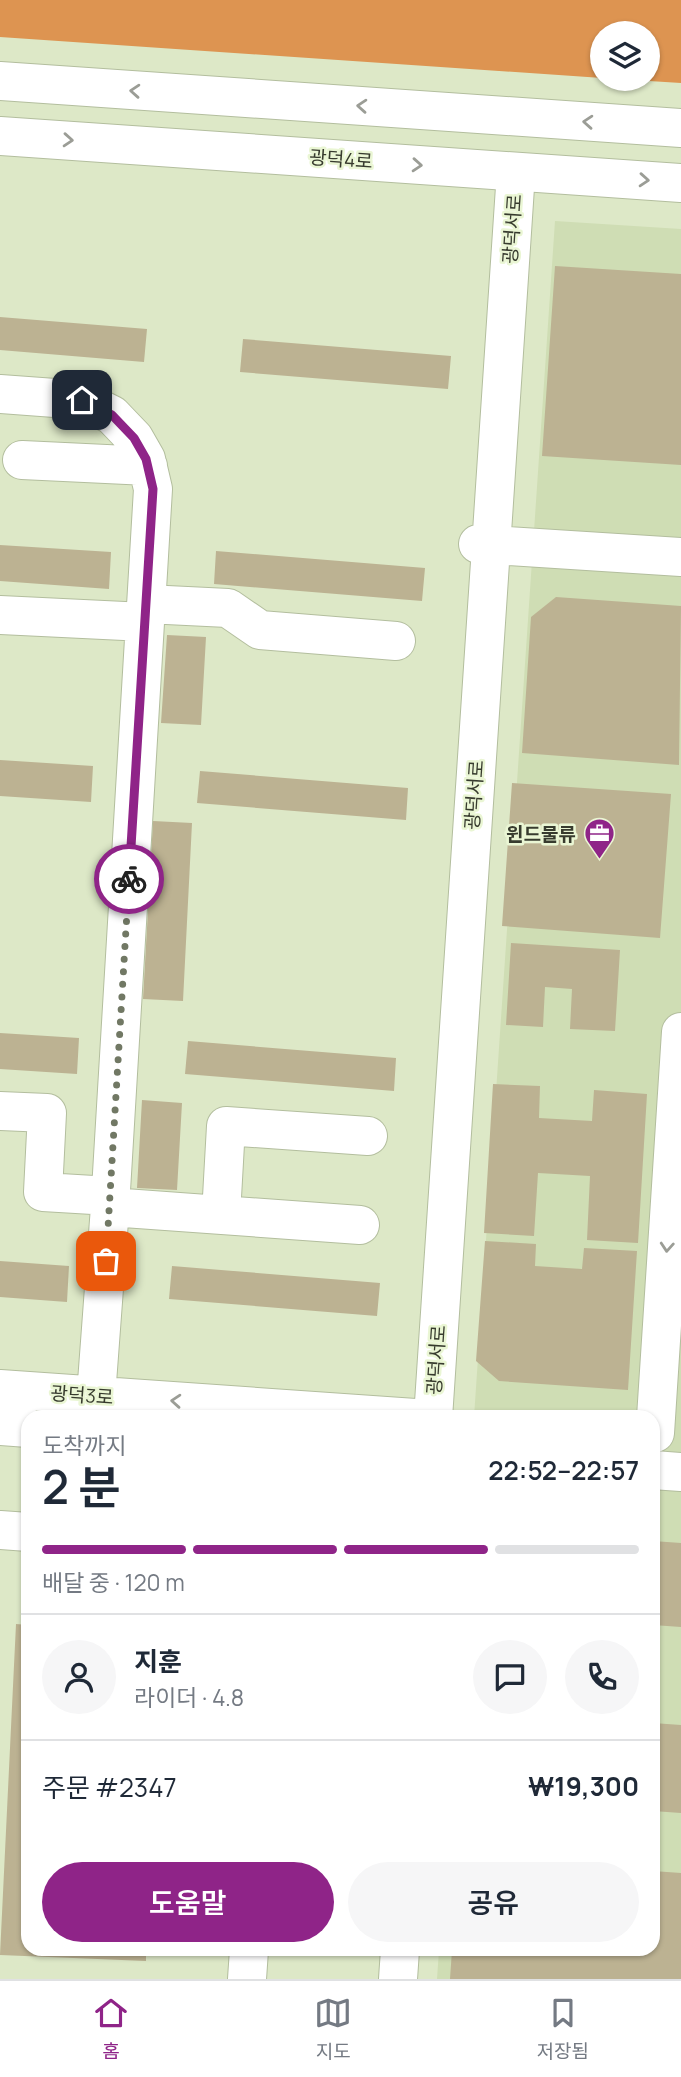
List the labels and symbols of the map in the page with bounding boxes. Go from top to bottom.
one-way arrow [129,83,140,98]
one-way arrow [356,99,367,114]
one-way arrow [583,115,594,130]
one-way arrow [63,133,74,148]
street label: 광덕4로 [308,144,374,174]
one-way arrow [412,157,423,172]
one-way arrow [639,173,650,188]
street label: 광덕서로 [497,193,527,265]
pin [52,370,112,430]
street label: 광덕서로 [459,759,489,831]
office icon: 윈드물류 [582,817,616,861]
place label: 윈드물류 [506,821,576,847]
courier [94,844,164,914]
pin [76,1231,136,1291]
one-way arrow [660,1242,675,1253]
street label: 광덕서로 [421,1324,451,1396]
street label: 광덕3로 [50,1380,114,1410]
one-way arrow [170,1394,181,1409]

